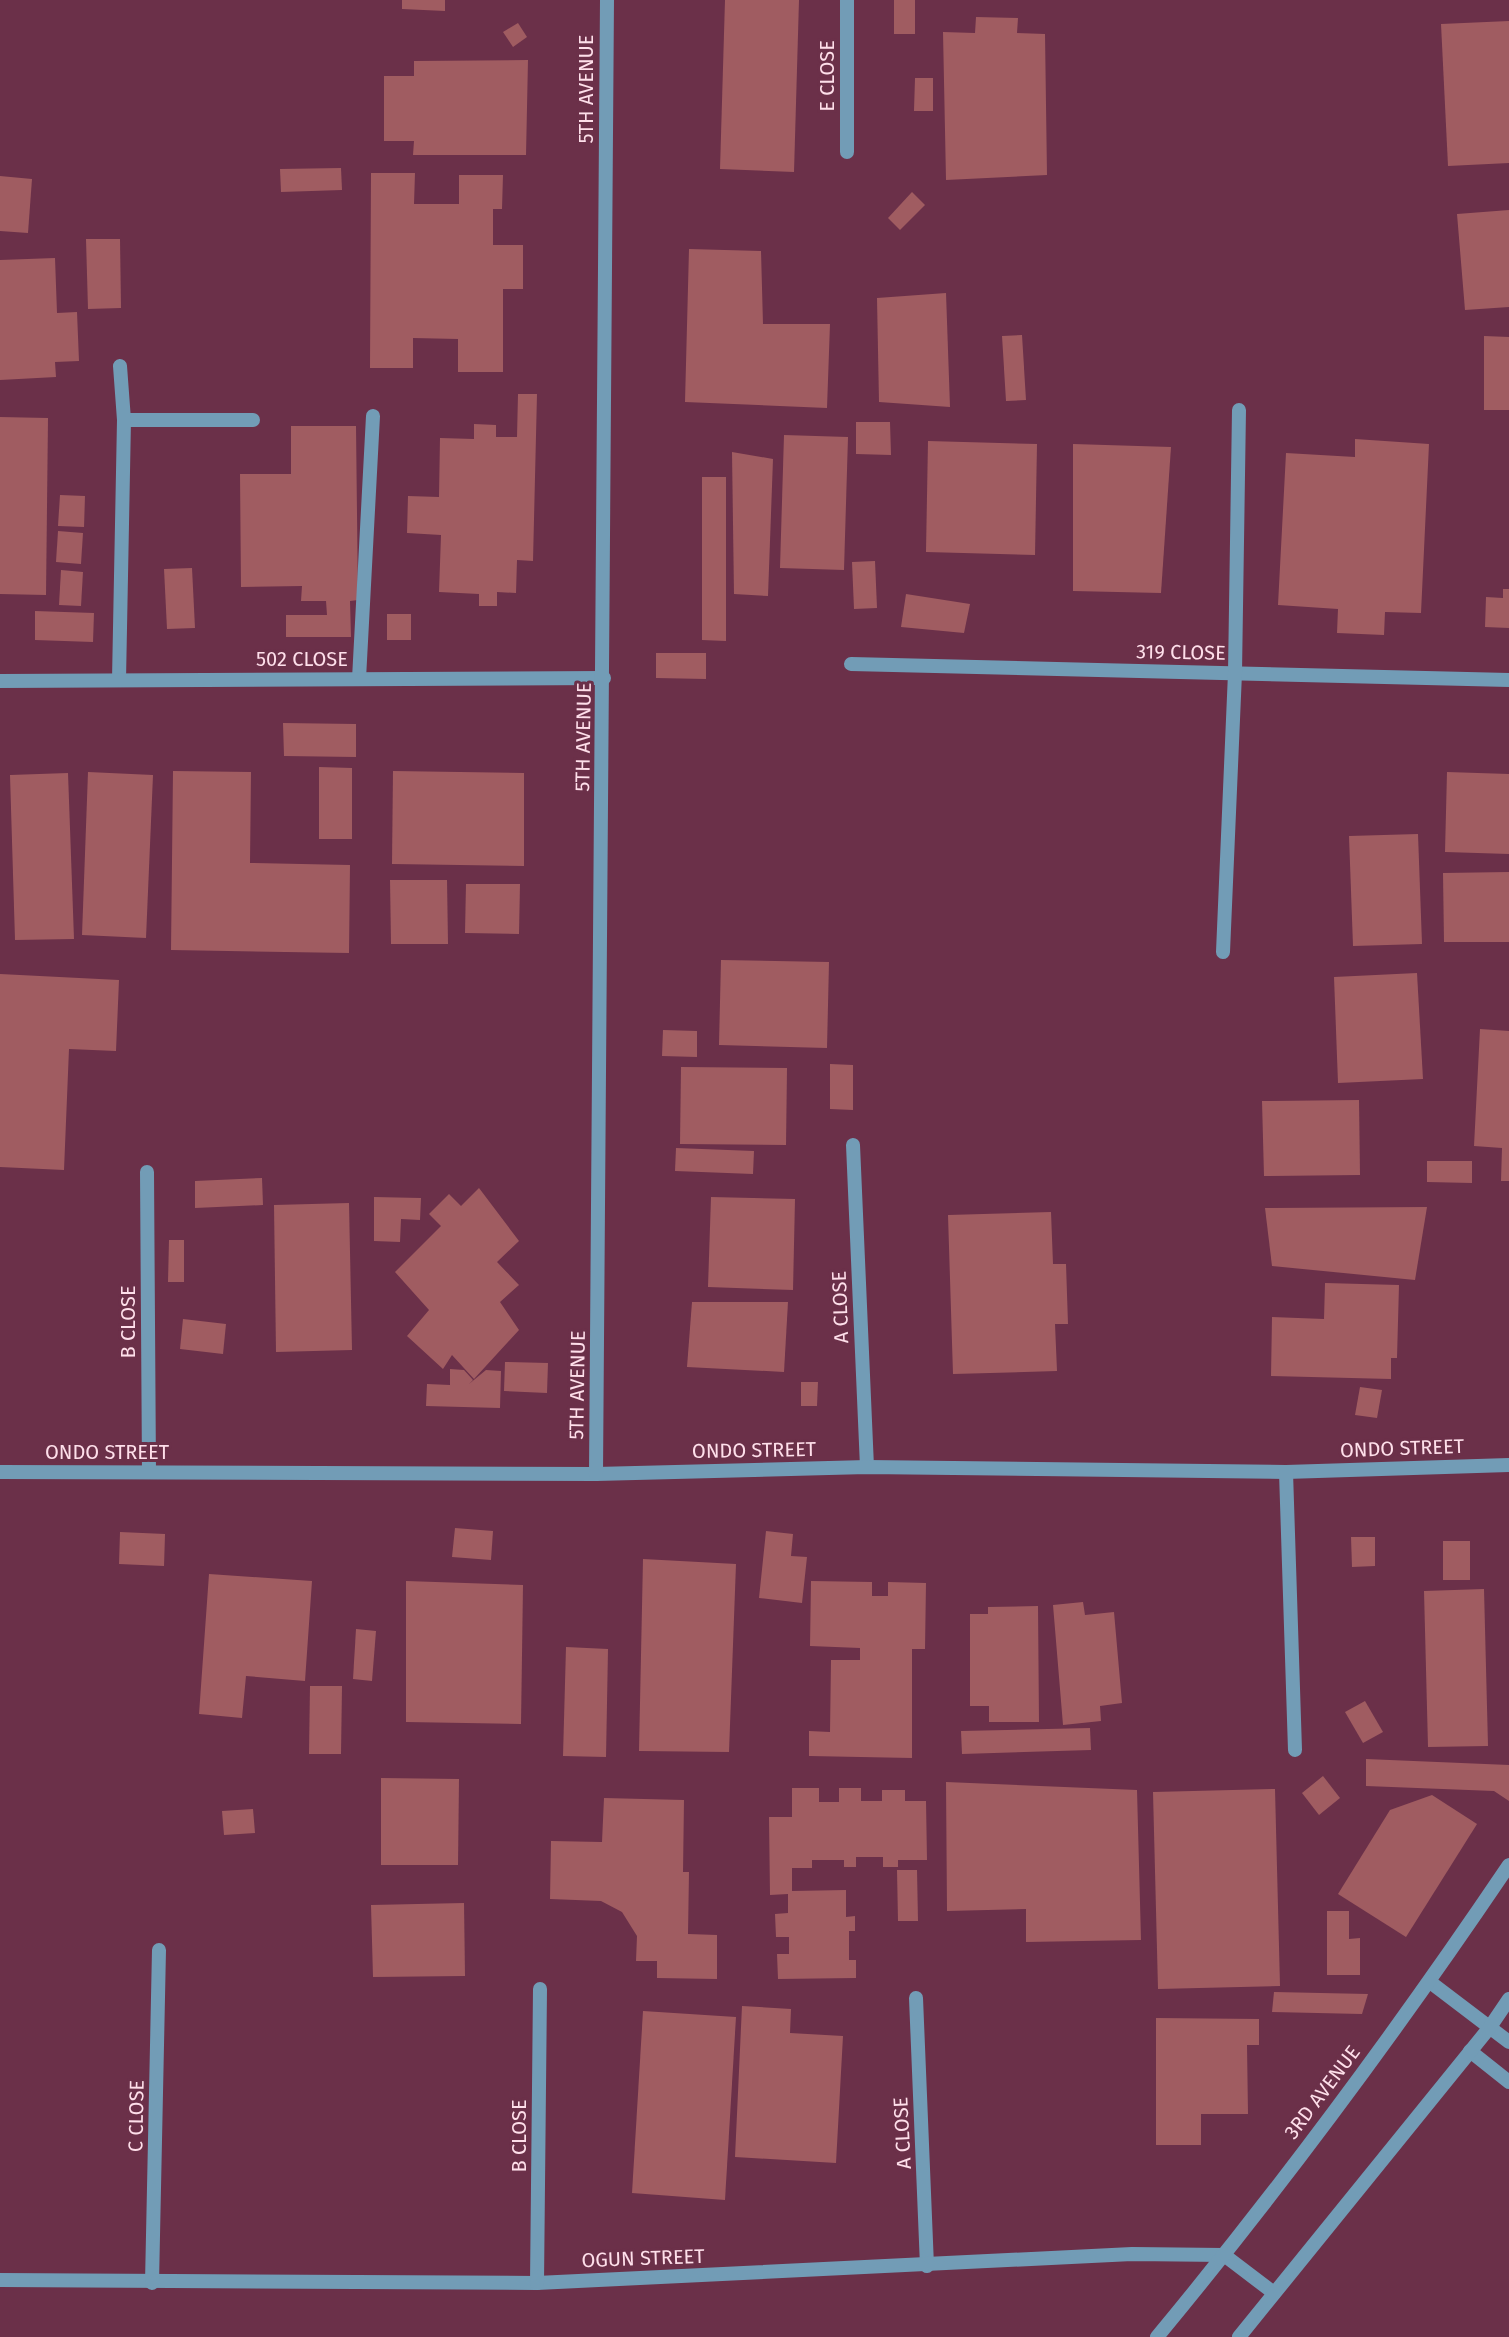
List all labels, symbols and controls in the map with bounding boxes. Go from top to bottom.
street label: 5TH AVENUE [574,34,598,144]
street label: E CLOSE [815,40,839,112]
street label: 319 CLOSE [1136,639,1226,665]
street label: 502 CLOSE [256,647,348,671]
street label: 5TH AVENUE [570,682,596,792]
street label: A CLOSE [827,1270,853,1344]
street label: B CLOSE [116,1285,140,1359]
street label: 5TH AVENUE [564,1330,590,1440]
street label: ONDO STREET [1340,1434,1465,1462]
street label: ONDO STREET [692,1437,817,1463]
street label: ONDO STREET [45,1440,170,1464]
street label: 3RD AVENUE [1279,2041,1365,2143]
street label: C CLOSE [123,2080,149,2152]
street label: A CLOSE [888,2096,916,2170]
street label: B CLOSE [507,2099,531,2173]
street label: OGUN STREET [581,2244,706,2272]

